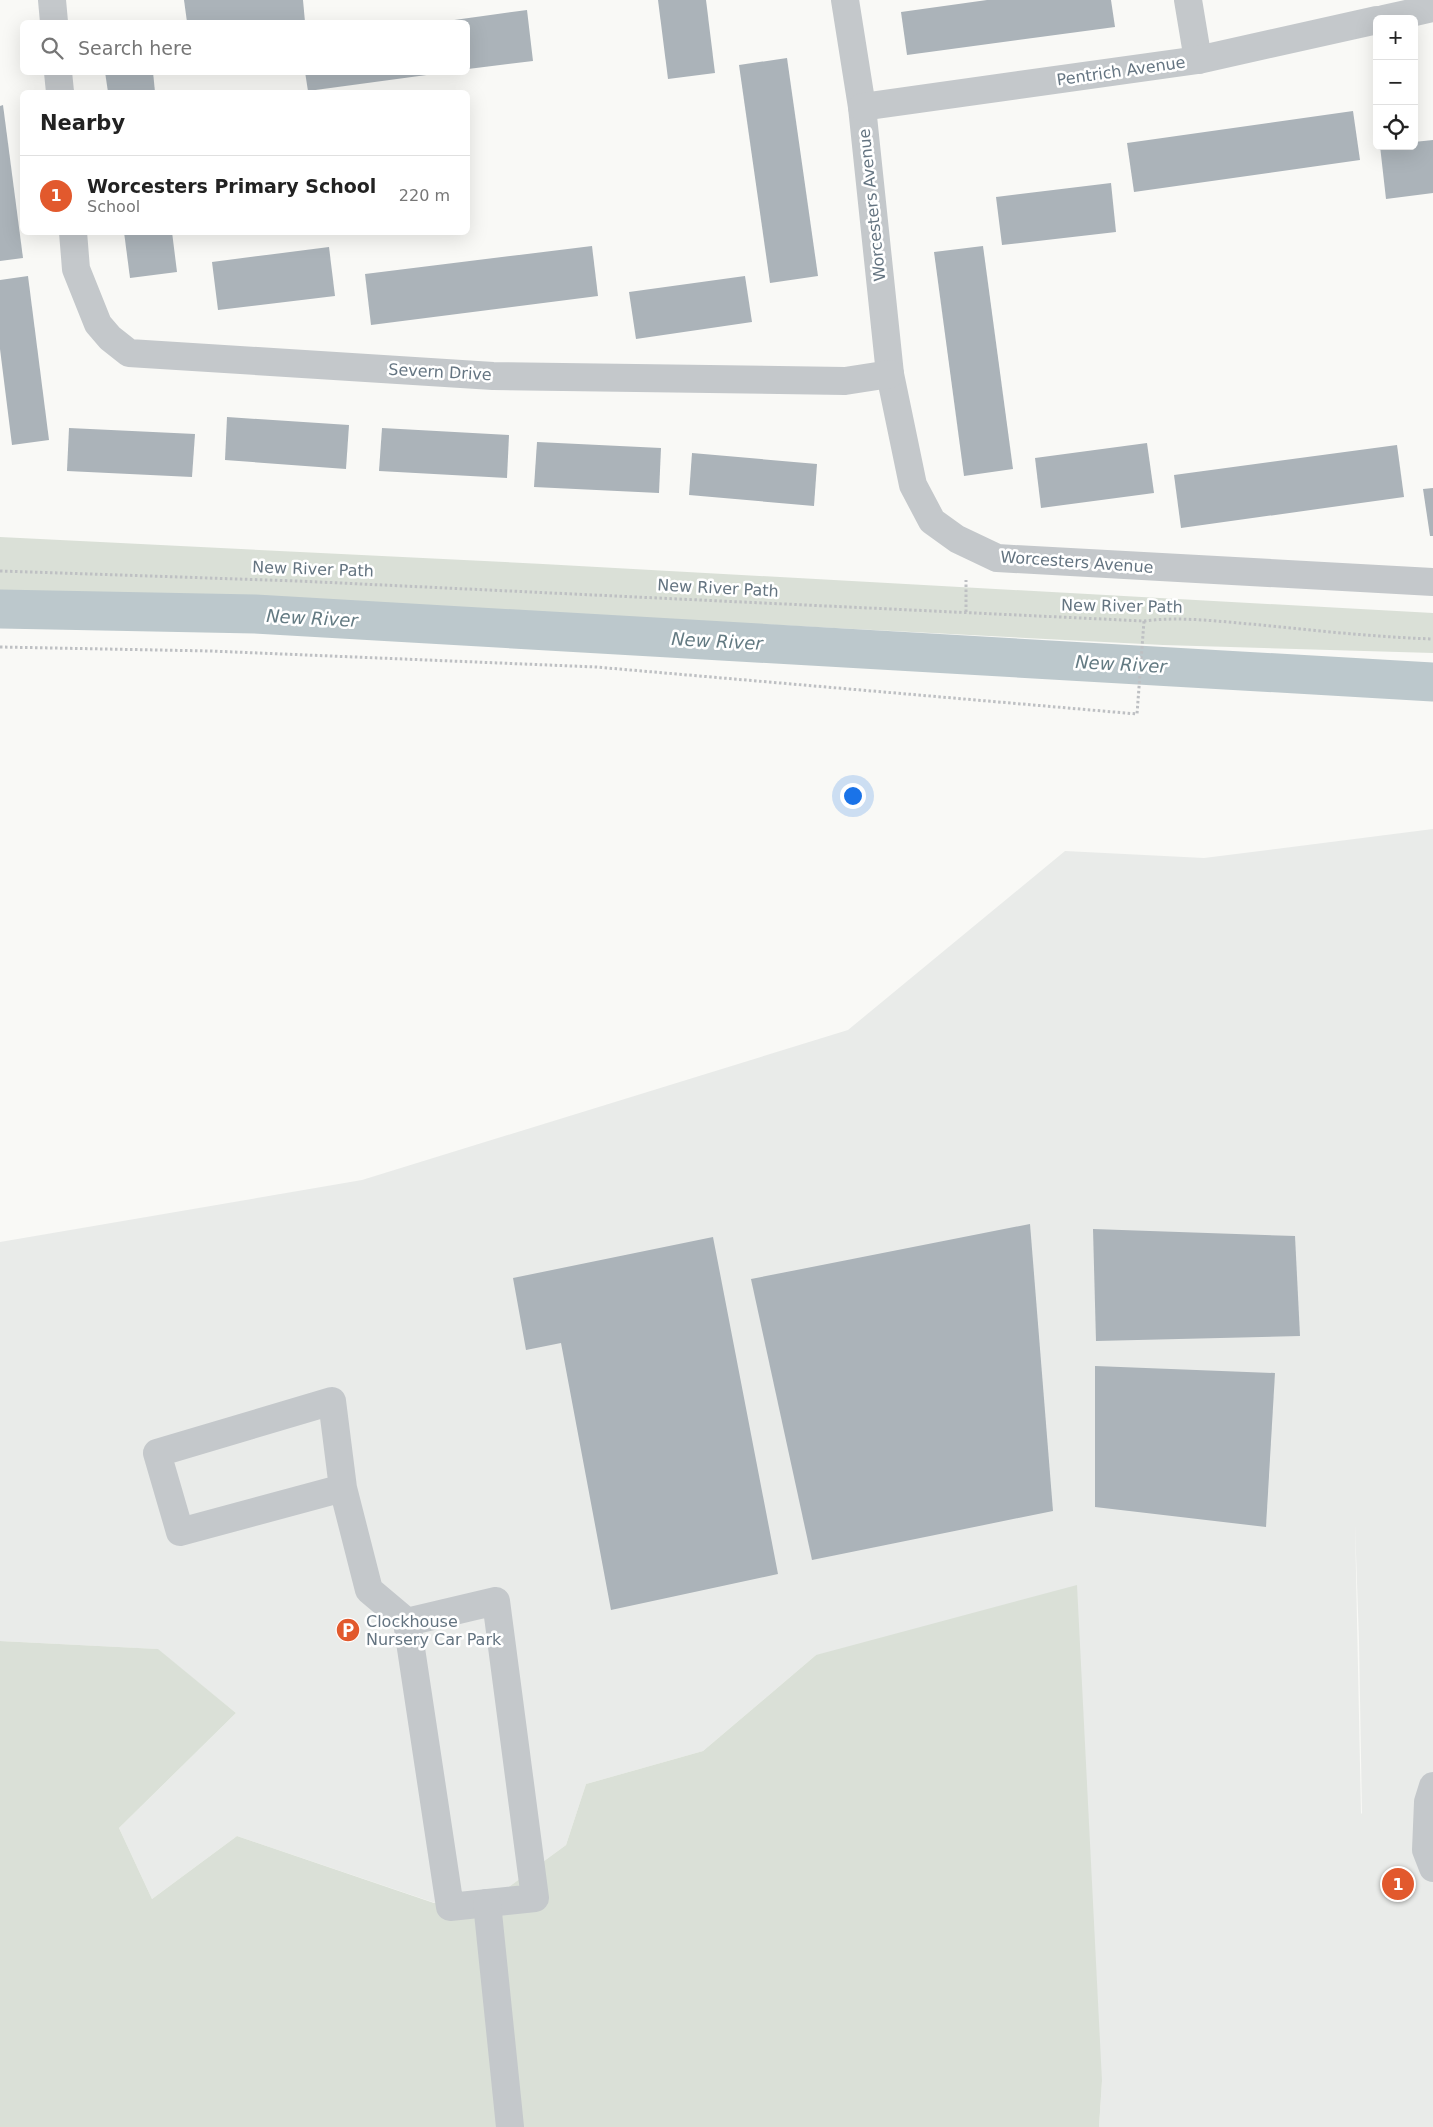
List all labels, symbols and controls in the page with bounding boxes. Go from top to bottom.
map controls [1373,15,1418,150]
button: + [1373,15,1418,60]
search box [20,20,470,75]
icon: search [38,34,66,62]
text: Search here [78,37,192,59]
street label: Pentrich Avenue [1055,53,1187,89]
button: − [1373,60,1418,105]
button: locate [1373,105,1418,150]
text: Nearby [40,111,125,135]
street label: Worcesters Avenue [855,128,889,282]
text: Worcesters Primary School [87,175,376,197]
text: 1 [50,186,62,205]
text: 220 m [399,186,450,205]
text: School [87,197,140,216]
street label: Severn Drive [388,360,492,384]
street label: Worcesters Avenue [1000,547,1154,577]
street label: New River Path [252,557,374,581]
street label: New River Path [657,575,779,601]
street label: New River Path [1061,595,1183,617]
water label: New River [266,605,360,631]
water label: New River [671,628,765,654]
water label: New River [1075,651,1169,677]
your location [840,783,866,809]
place label: Clockhouse Nursery Car Park [366,1612,502,1649]
parking icon: Clockhouse Nursery Car Park [335,1617,361,1643]
pin: 1 [1382,1865,1414,1903]

